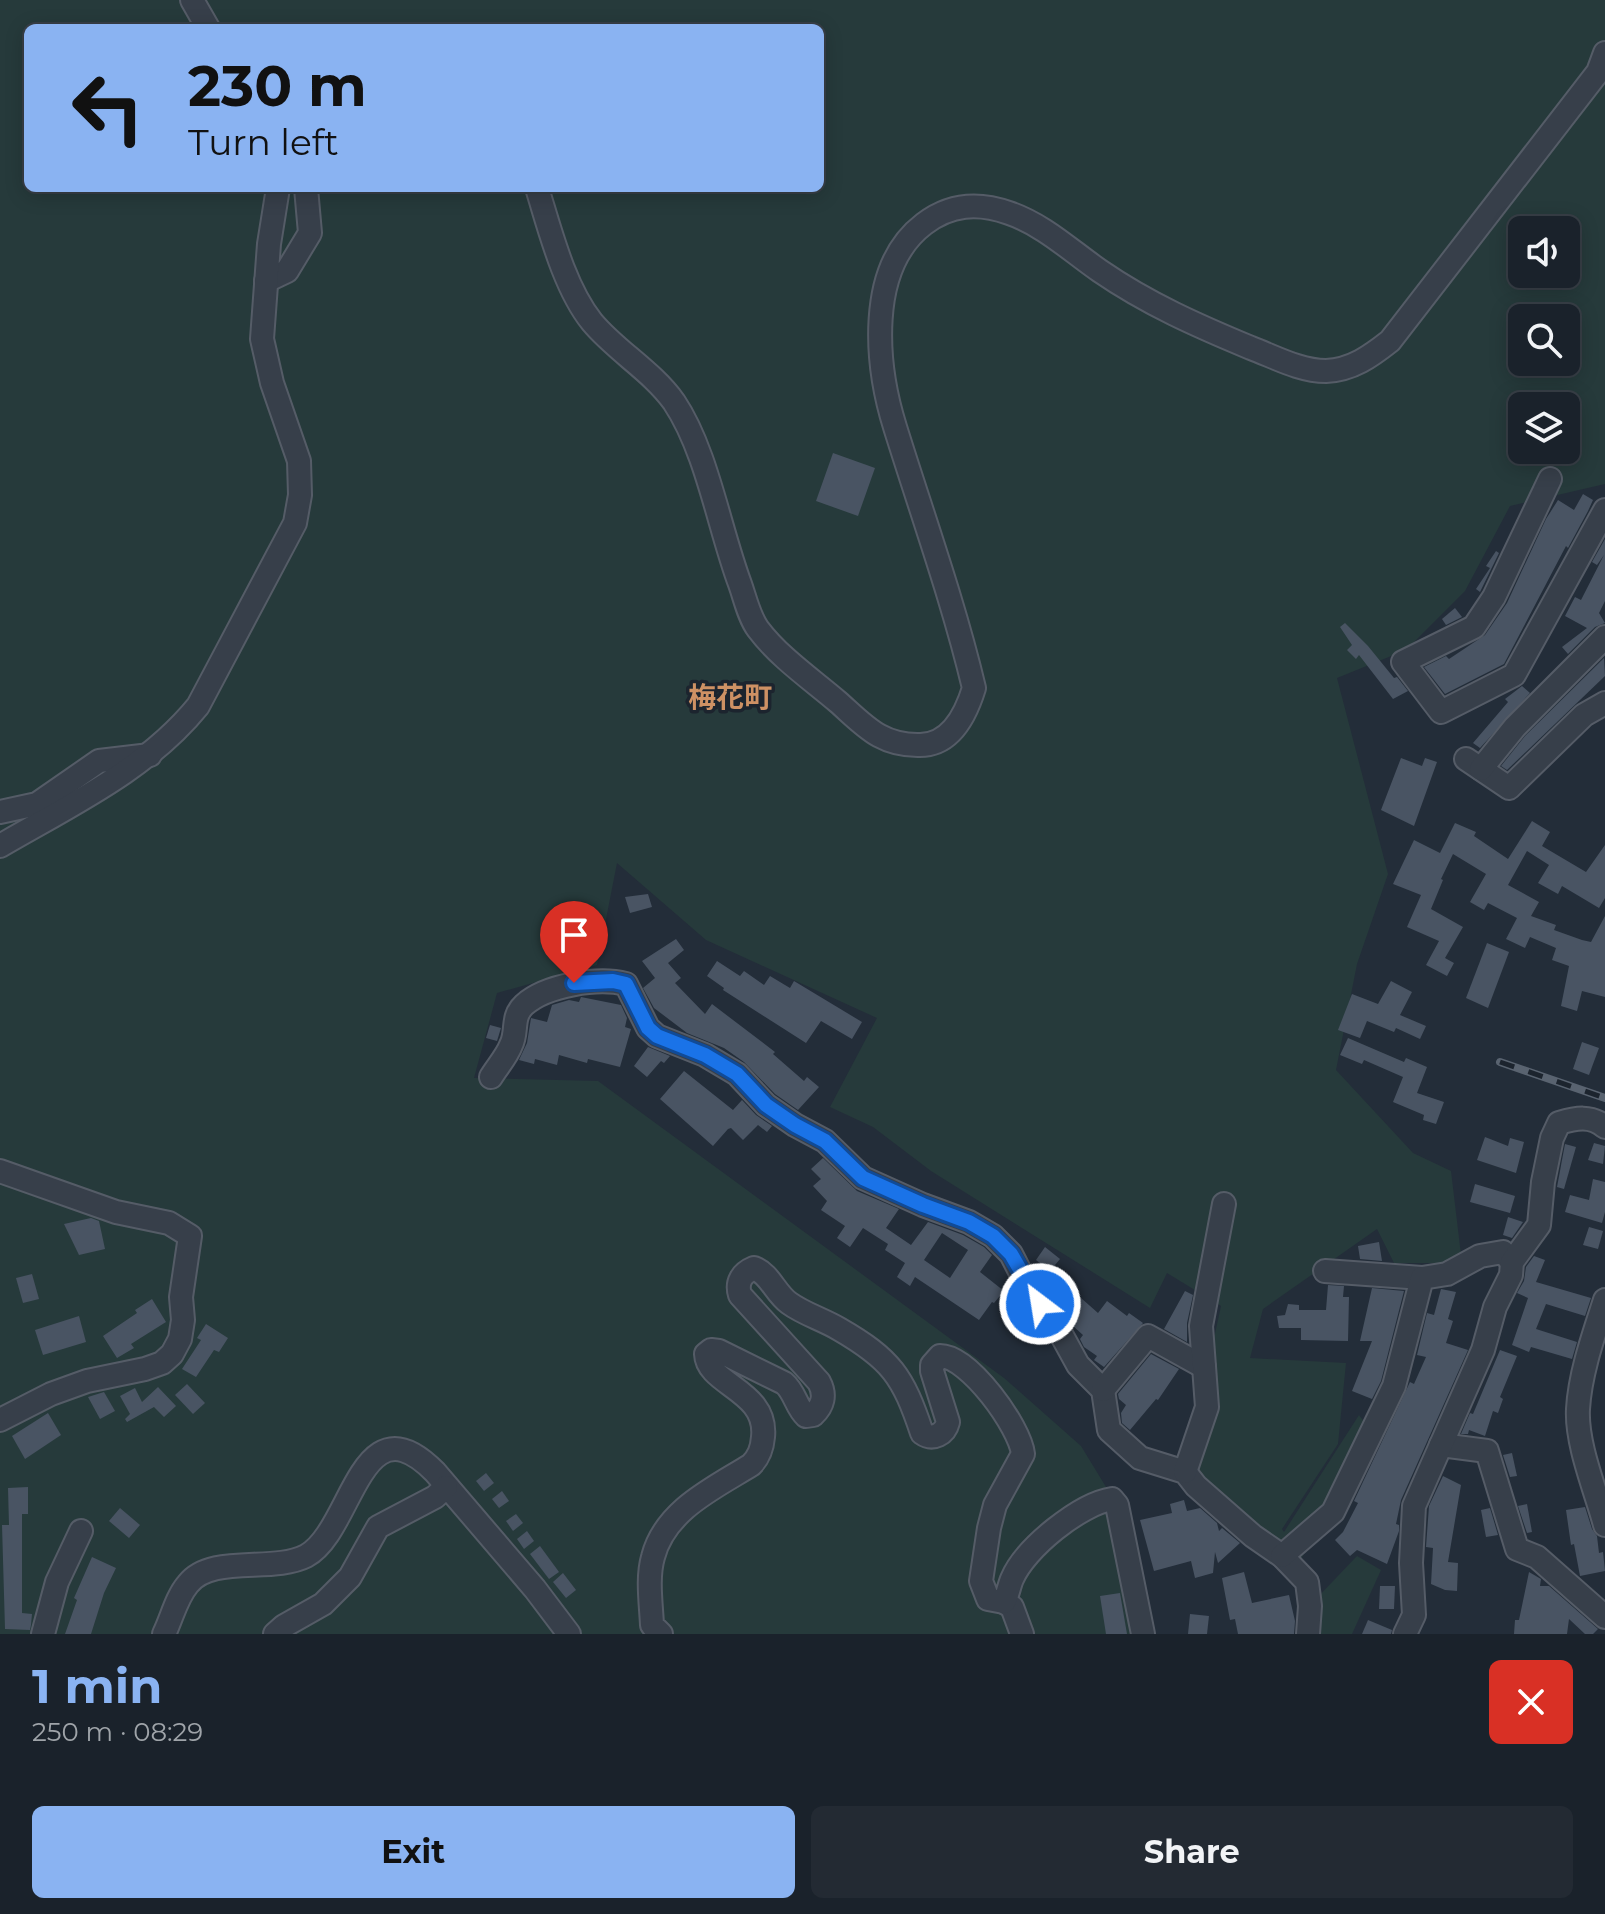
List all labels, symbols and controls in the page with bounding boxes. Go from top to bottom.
text: 230 m [188,52,367,120]
icon: left [56,56,160,160]
text: Turn left [188,120,339,164]
map controls [1508,216,1580,464]
button: sound [1508,216,1580,288]
button: search [1508,304,1580,376]
button: layers [1508,392,1580,464]
district label: 梅花町 [688,680,772,714]
pin [540,901,608,983]
icon: arrive [552,913,596,957]
position arrow [998,1262,1082,1346]
text: 1 min [32,1657,162,1715]
button: close [1489,1660,1573,1744]
text: 250 m · 08:29 [32,1716,203,1748]
button: Exit [32,1806,795,1898]
button: Share [811,1806,1573,1898]

